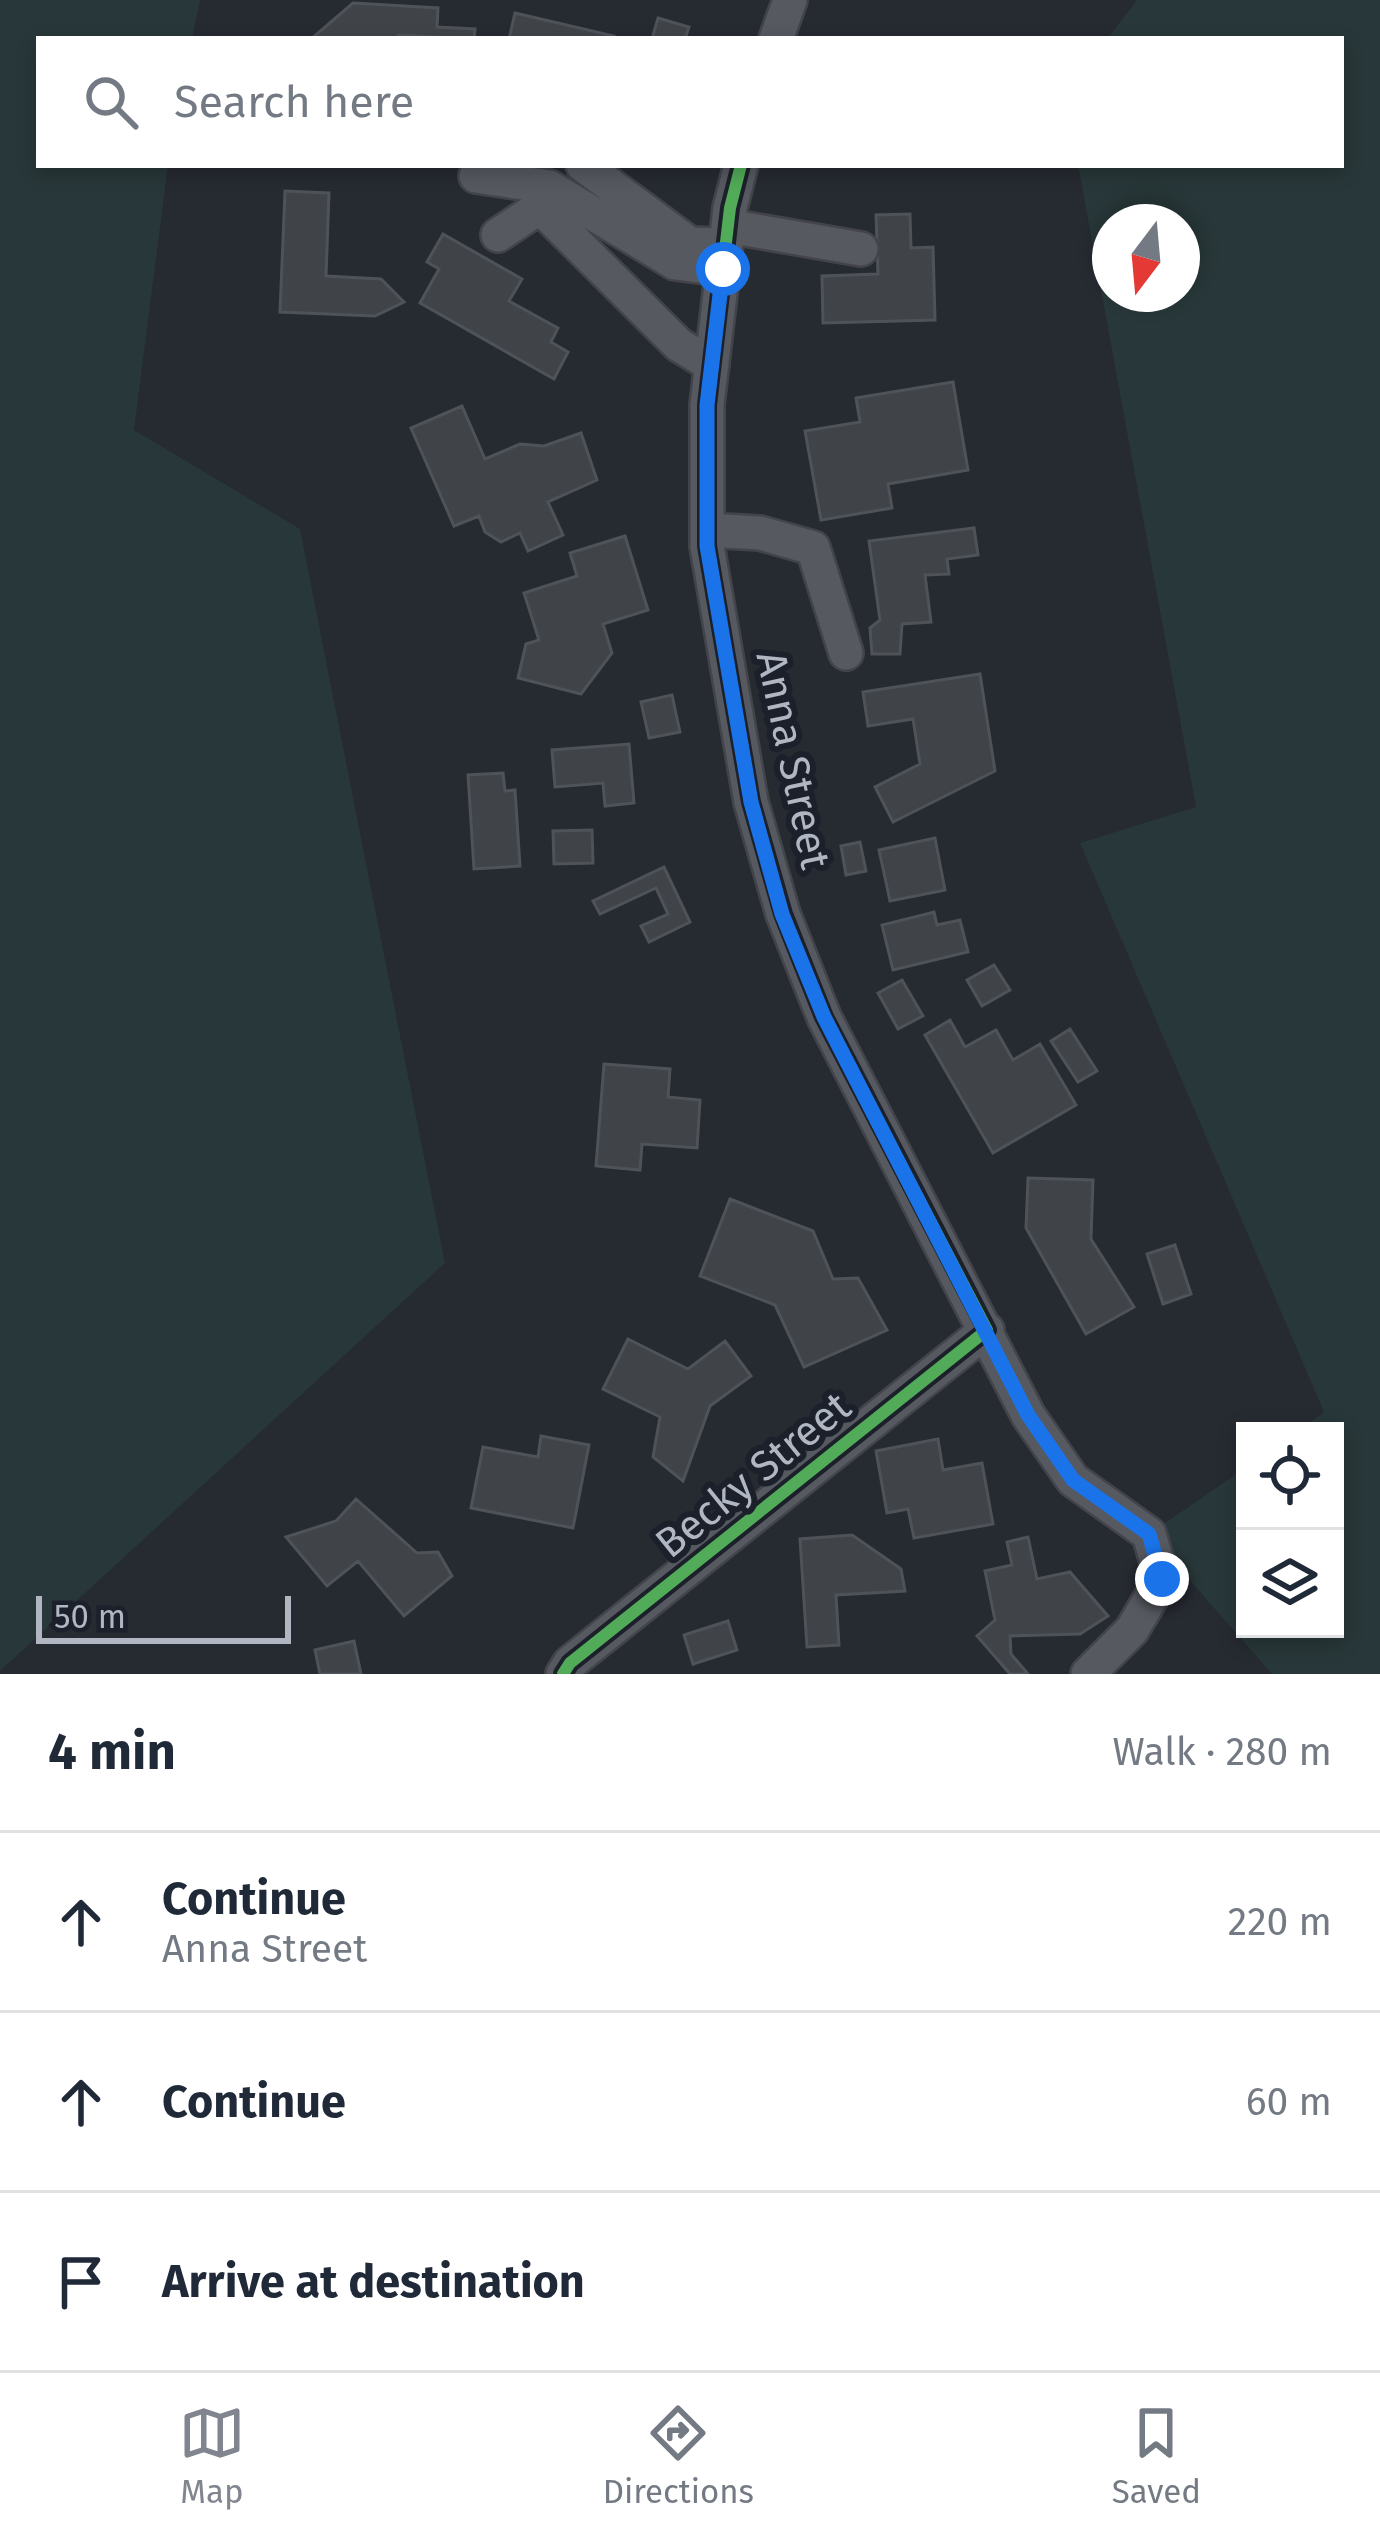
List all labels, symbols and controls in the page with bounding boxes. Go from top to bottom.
search box [36,36,1344,168]
icon: search [78,69,144,135]
text: Search here [174,75,414,129]
north arrow [1092,204,1200,312]
route start [696,242,750,296]
street label: Anna Street [746,647,841,874]
street label: Becky Street [646,1381,861,1569]
map controls [1236,1422,1344,1638]
button: locate [1236,1422,1344,1530]
button: layers [1236,1530,1344,1638]
route end [1135,1552,1189,1606]
scale bar [36,1590,291,1643]
text: 50 m [54,1597,126,1637]
text: 4 min [48,1721,176,1783]
text: Walk · 280 m [1112,1729,1332,1775]
text: Continue [162,1872,346,1926]
icon: ahead [48,1889,114,1955]
text: 220 m [1228,1899,1332,1945]
text: Anna Street [162,1926,367,1972]
icon: ahead [48,2069,114,2135]
text: Continue [162,2075,346,2129]
text: 60 m [1246,2079,1332,2125]
icon: arrive [48,2249,114,2315]
text: Arrive at destination [162,2255,585,2309]
tab: Map [179,2400,245,2512]
tab: Directions [603,2400,754,2512]
tab: Saved [1112,2400,1201,2512]

